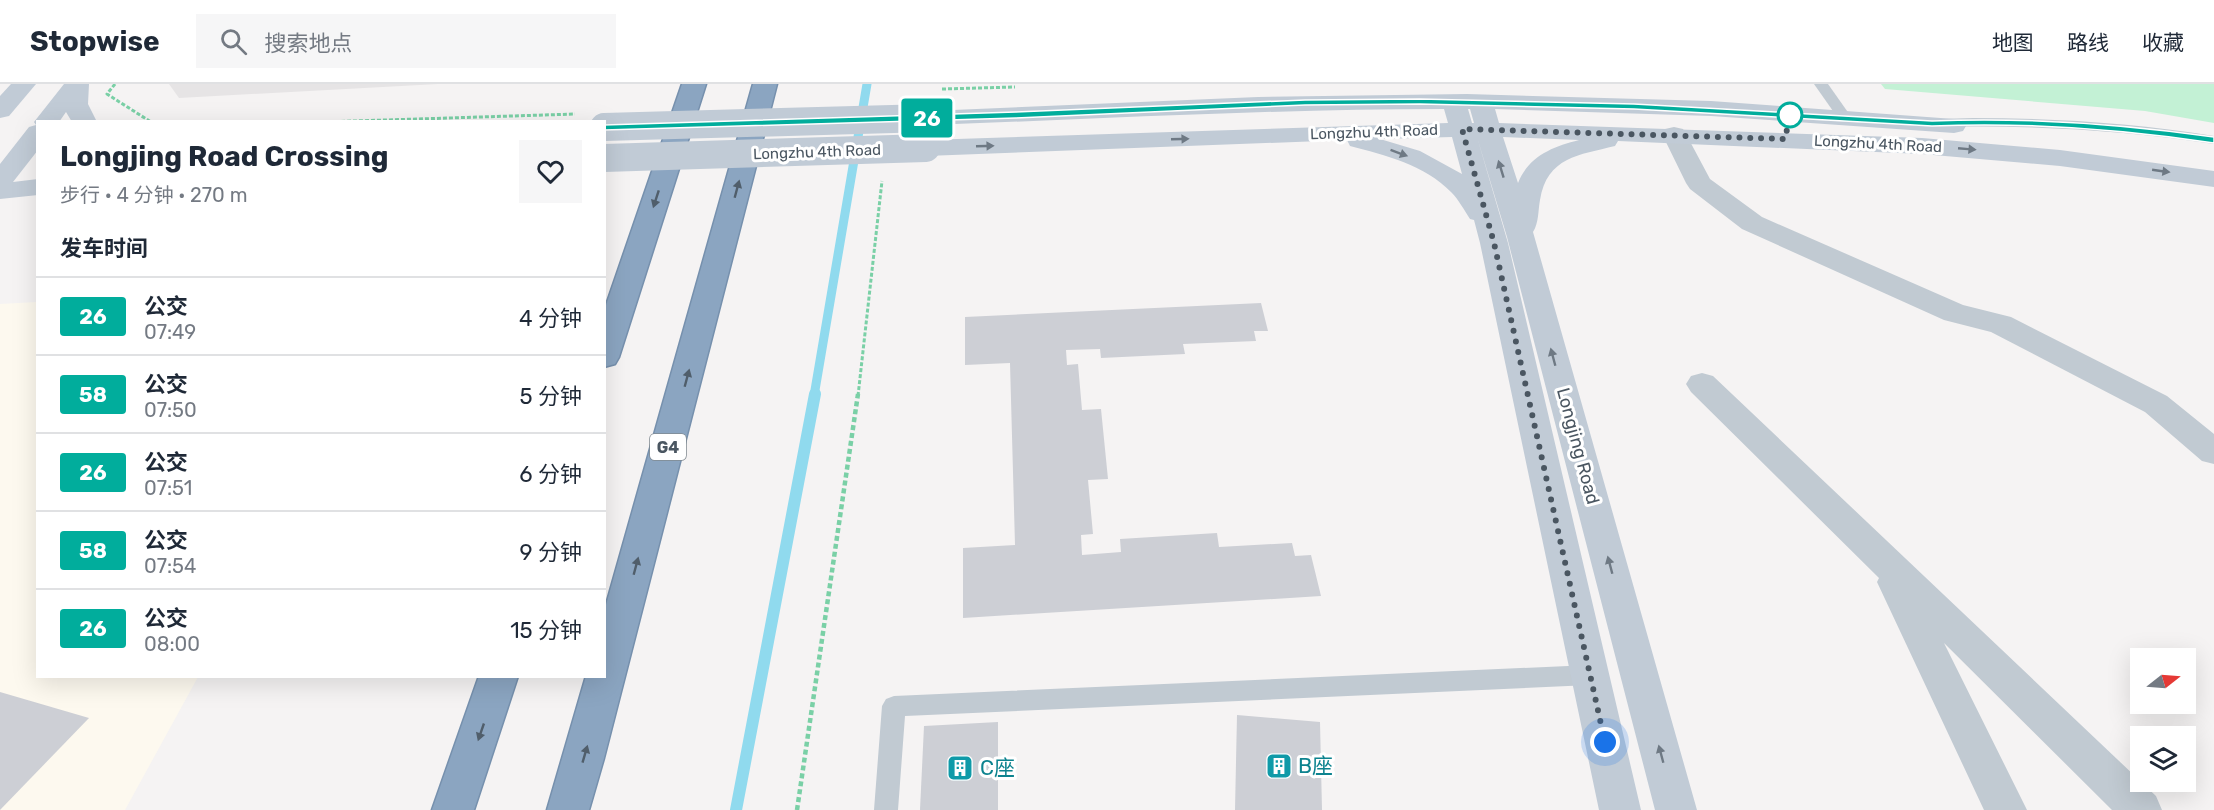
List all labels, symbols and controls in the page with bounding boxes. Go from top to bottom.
search box [196,14,616,68]
text: Stopwise [30,25,160,58]
icon: search [217,25,250,58]
text: 搜索地点 [265,30,353,57]
text: 地图 [1992,30,2034,55]
text: 路线 [2067,30,2109,55]
text: 收藏 [2142,30,2184,55]
line badge: 26 [900,99,954,138]
unlabelled marker [1777,102,1803,128]
text: 26 [913,106,941,131]
street label: Longzhu 4th Road [1310,121,1438,143]
street label: Longzhu 4th Road [1814,132,1942,156]
one-way arrow [1170,134,1189,143]
text: Longjing Road Crossing [60,140,389,173]
button: heart [519,140,582,203]
street label: Longzhu 4th Road [753,141,881,163]
one-way arrow [975,141,994,151]
one-way arrow [1958,145,1977,154]
one-way arrow [1390,149,1408,159]
one-way arrow [1496,160,1505,178]
one-way arrow [2151,167,2170,176]
one-way arrow [733,180,742,198]
text: 步行 · 4 分钟 · 270 m [60,183,248,207]
one-way arrow [651,190,661,208]
text: 发车时间 [60,235,148,262]
text: 公交 [144,293,188,320]
text: 26 [79,304,107,329]
text: 4 分钟 [519,305,582,332]
text: 07:49 [144,320,196,344]
one-way arrow [1548,348,1558,366]
one-way arrow [682,368,692,387]
text: 公交 [144,371,188,398]
text: 58 [79,382,107,407]
text: 5 分钟 [520,383,582,410]
street label: Longjing Road [1552,385,1604,507]
text: 07:50 [144,398,197,422]
road number: G4 [650,434,686,460]
text: 公交 [144,449,188,476]
text: 26 [79,460,107,485]
text: 6 分钟 [519,461,582,488]
text: 07:51 [144,476,192,500]
text: 公交 [144,527,188,554]
text: 58 [79,538,107,563]
text: 9 分钟 [520,539,582,566]
text: 07:54 [144,554,196,578]
one-way arrow [1605,556,1614,574]
one-way arrow [632,557,641,575]
text: 公交 [144,605,188,632]
text: 26 [79,616,107,641]
text: 15 分钟 [510,617,582,644]
text: 08:00 [144,632,200,656]
north arrow [2130,648,2196,714]
map controls [2130,648,2196,792]
one-way arrow [476,723,485,741]
button: layers [2130,726,2196,792]
your location [1590,727,1620,757]
one-way arrow [1656,744,1665,762]
one-way arrow [581,745,591,763]
building icon: B座 [1264,751,1294,781]
building icon: C座 [945,753,975,783]
place label: B座 [1298,753,1333,778]
place label: C座 [980,755,1015,780]

